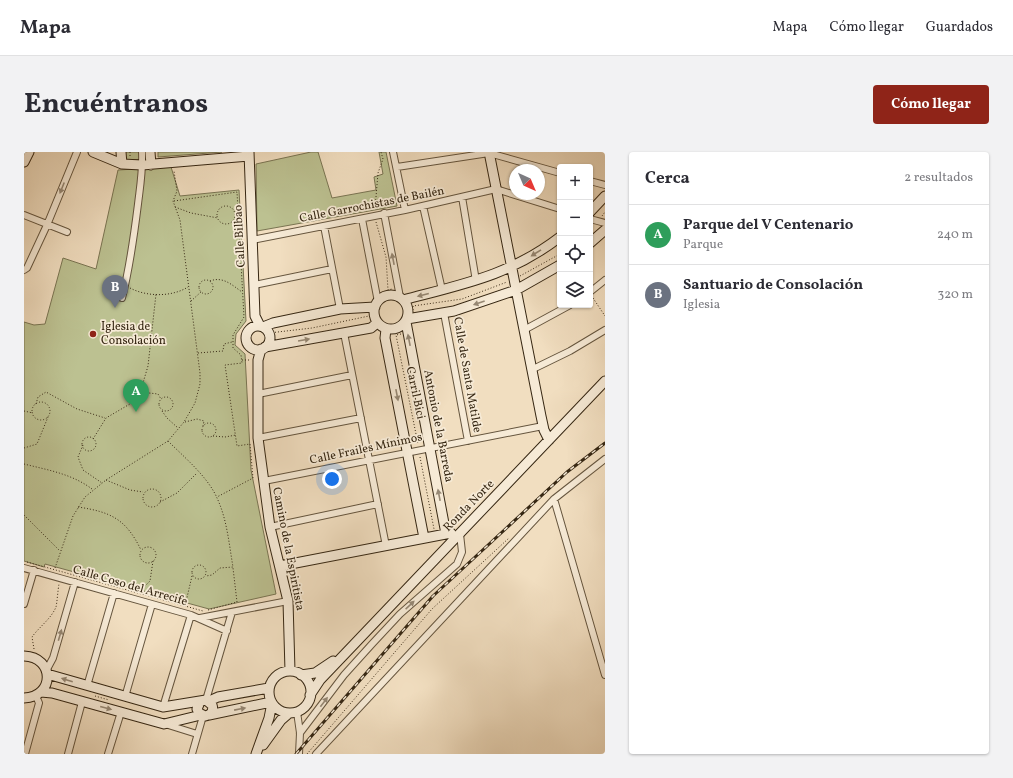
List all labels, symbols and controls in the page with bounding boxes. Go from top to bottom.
text: Mapa [20,15,71,41]
text: Mapa [773,18,808,37]
text: Cómo llegar [830,18,904,37]
text: Guardados [926,18,993,37]
text: Encuéntranos [24,85,208,124]
button: Cómo llegar [873,85,989,124]
north arrow [509,164,545,200]
map controls [557,164,593,308]
button: + [557,164,593,200]
text: Cerca [645,167,690,190]
text: 2 resultados [904,169,973,187]
one-way arrow [59,183,65,194]
street label: Calle Garrochistas de Bailén [298,183,446,227]
button: − [557,200,593,236]
street label: Calle Bilbao [230,204,250,268]
text: Parque del V Centenario [683,215,853,236]
text: A [653,226,663,244]
text: 240 m [937,226,973,244]
button: locate [557,236,593,272]
text: Parque [683,236,723,254]
one-way arrow [530,249,542,256]
one-way arrow [389,253,395,265]
button: layers [557,272,593,308]
pin: B [102,275,128,308]
text: Santuario de Consolación [683,275,863,296]
text: B [654,286,662,304]
text: 320 m [938,286,973,304]
one-way arrow [416,292,429,298]
text: Iglesia [683,296,720,314]
one-way arrow [473,300,485,306]
street label: Calle de Santa Matilde [449,316,485,434]
place label: Iglesia de Consolación [101,319,166,349]
marker: Iglesia de Consolación [88,329,98,339]
one-way arrow [406,334,412,346]
one-way arrow [298,337,310,343]
street label: Carril Bici [402,365,428,421]
street label: Antonio de la Barreda [419,368,457,484]
pin: A [123,379,149,412]
one-way arrow [394,389,400,401]
street label: Calle Frailes Mínimos [308,429,424,469]
your location [322,469,342,489]
street label: Ronda Norte [440,476,498,536]
street label: Camino de la Espiritista [268,486,308,612]
one-way arrow [435,489,441,501]
street label: Calle Coso del Arrecife [71,562,190,610]
one-way arrow [405,600,415,610]
one-way arrow [57,628,63,640]
one-way arrow [61,677,73,683]
one-way arrow [320,697,328,708]
one-way arrow [100,705,112,711]
one-way arrow [234,706,246,712]

